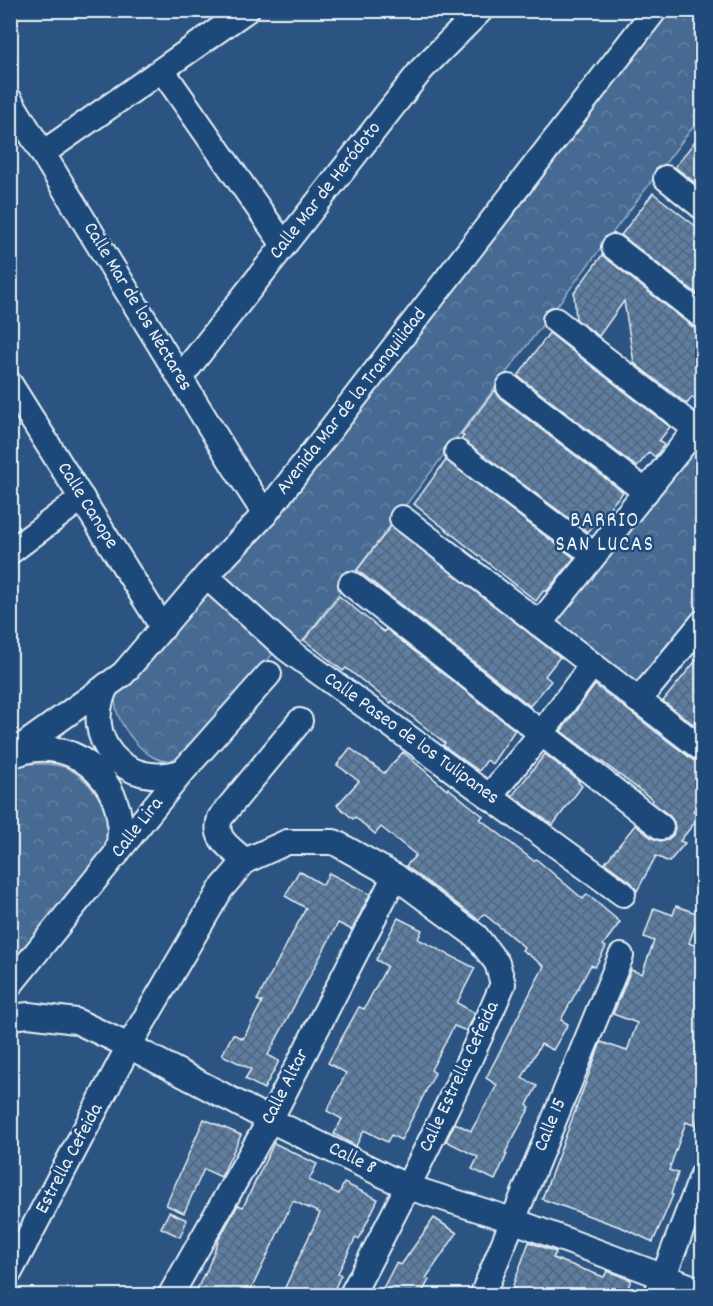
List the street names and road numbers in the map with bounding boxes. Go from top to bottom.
street label: Calle Mar de Heródoto [263,116,389,266]
street label: Calle Mar de los Néctares [75,217,199,397]
street label: Avenida Mar de la Tranquilidad [270,302,434,502]
street label: Calle Canope [49,457,125,555]
street label: Calle Paseo de los Tulipanes [317,666,505,812]
street label: Calle Lira [105,791,171,865]
street label: Calle Estrella Cefeida [413,996,508,1157]
street label: Calle Altar [255,1044,317,1130]
street label: Calle 15 [528,1094,574,1156]
street label: Estrella Cefeida [29,1098,111,1219]
street label: Calle 8 [323,1135,381,1183]

